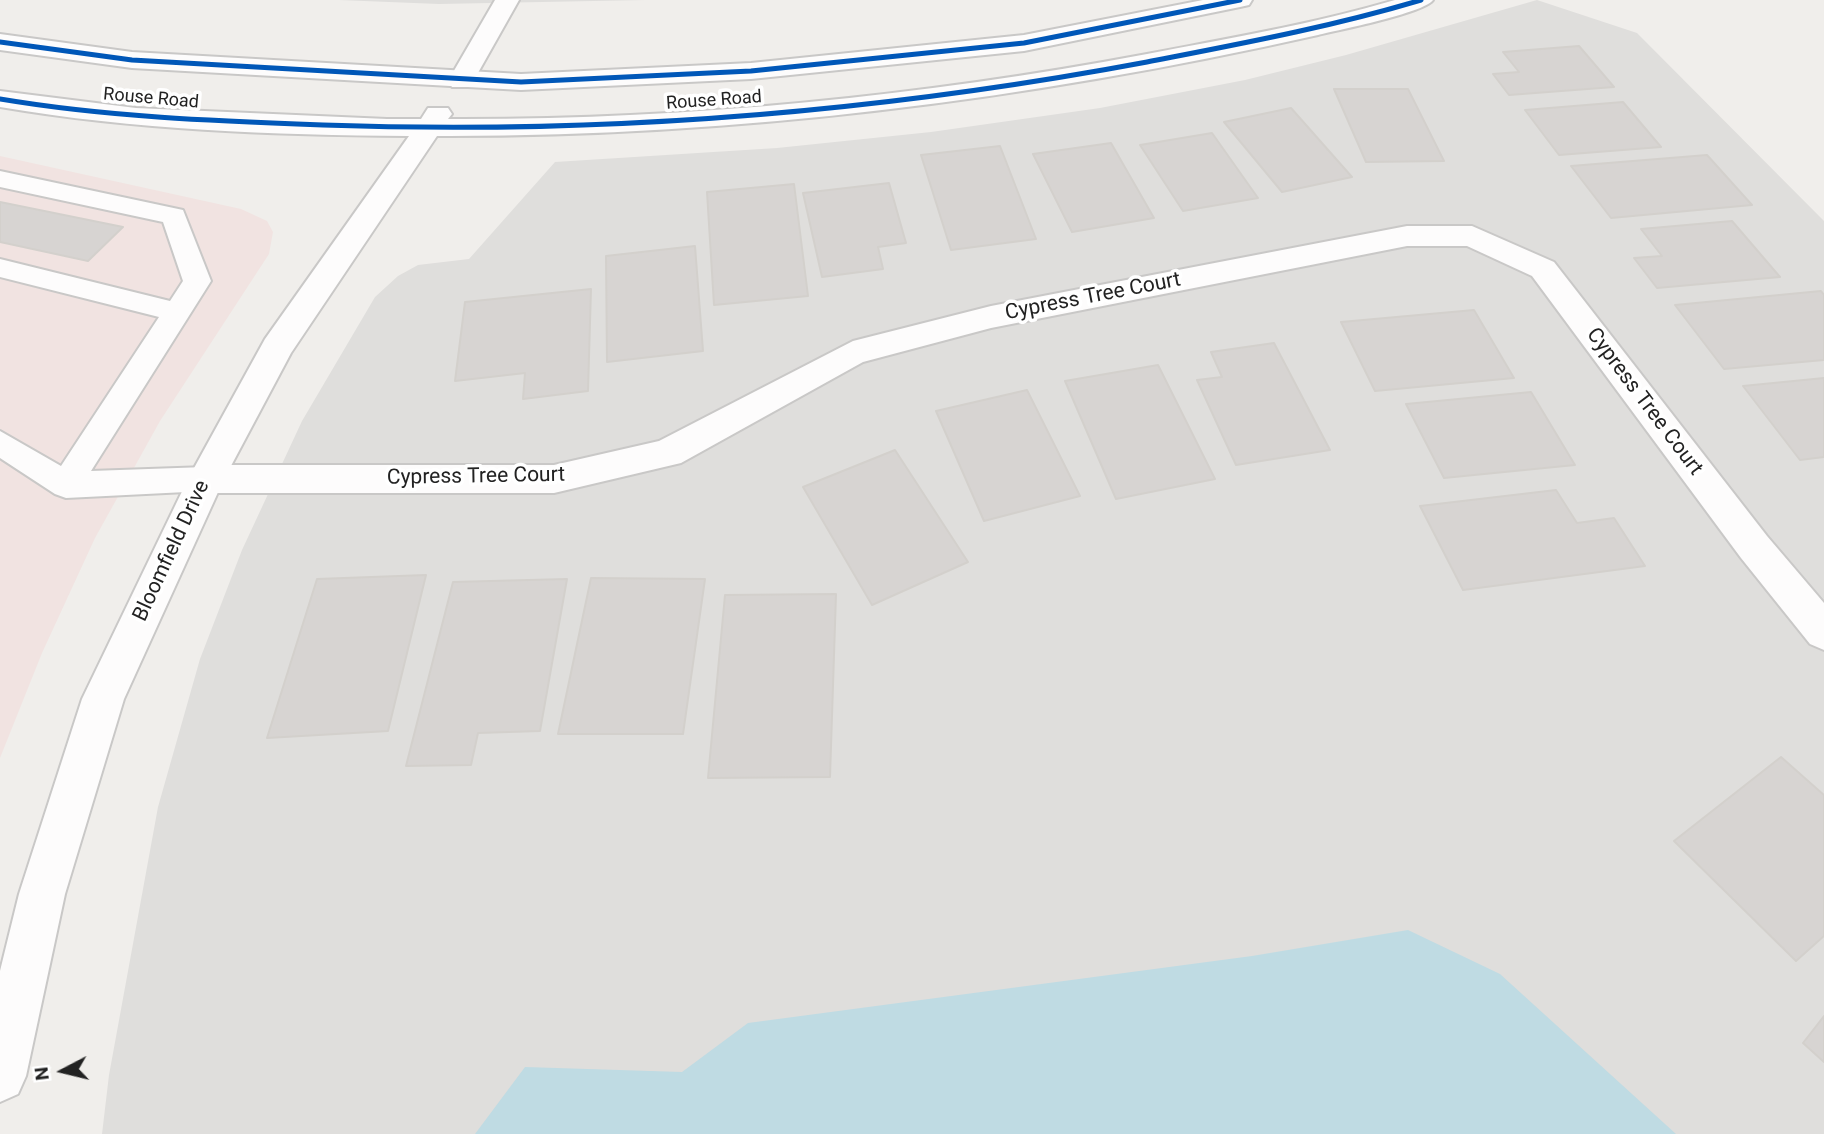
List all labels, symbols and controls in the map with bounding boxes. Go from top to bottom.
street label: Rouse Road [102,84,200,114]
street label: Rouse Road [665,87,763,115]
street label: Cypress Tree Court [1003,268,1183,326]
street label: Cypress Tree Court [1580,323,1708,481]
street label: Cypress Tree Court [387,463,565,491]
street label: Bloomfield Drive [128,476,216,626]
north arrow [28,1036,98,1106]
text: N [29,1066,54,1082]

